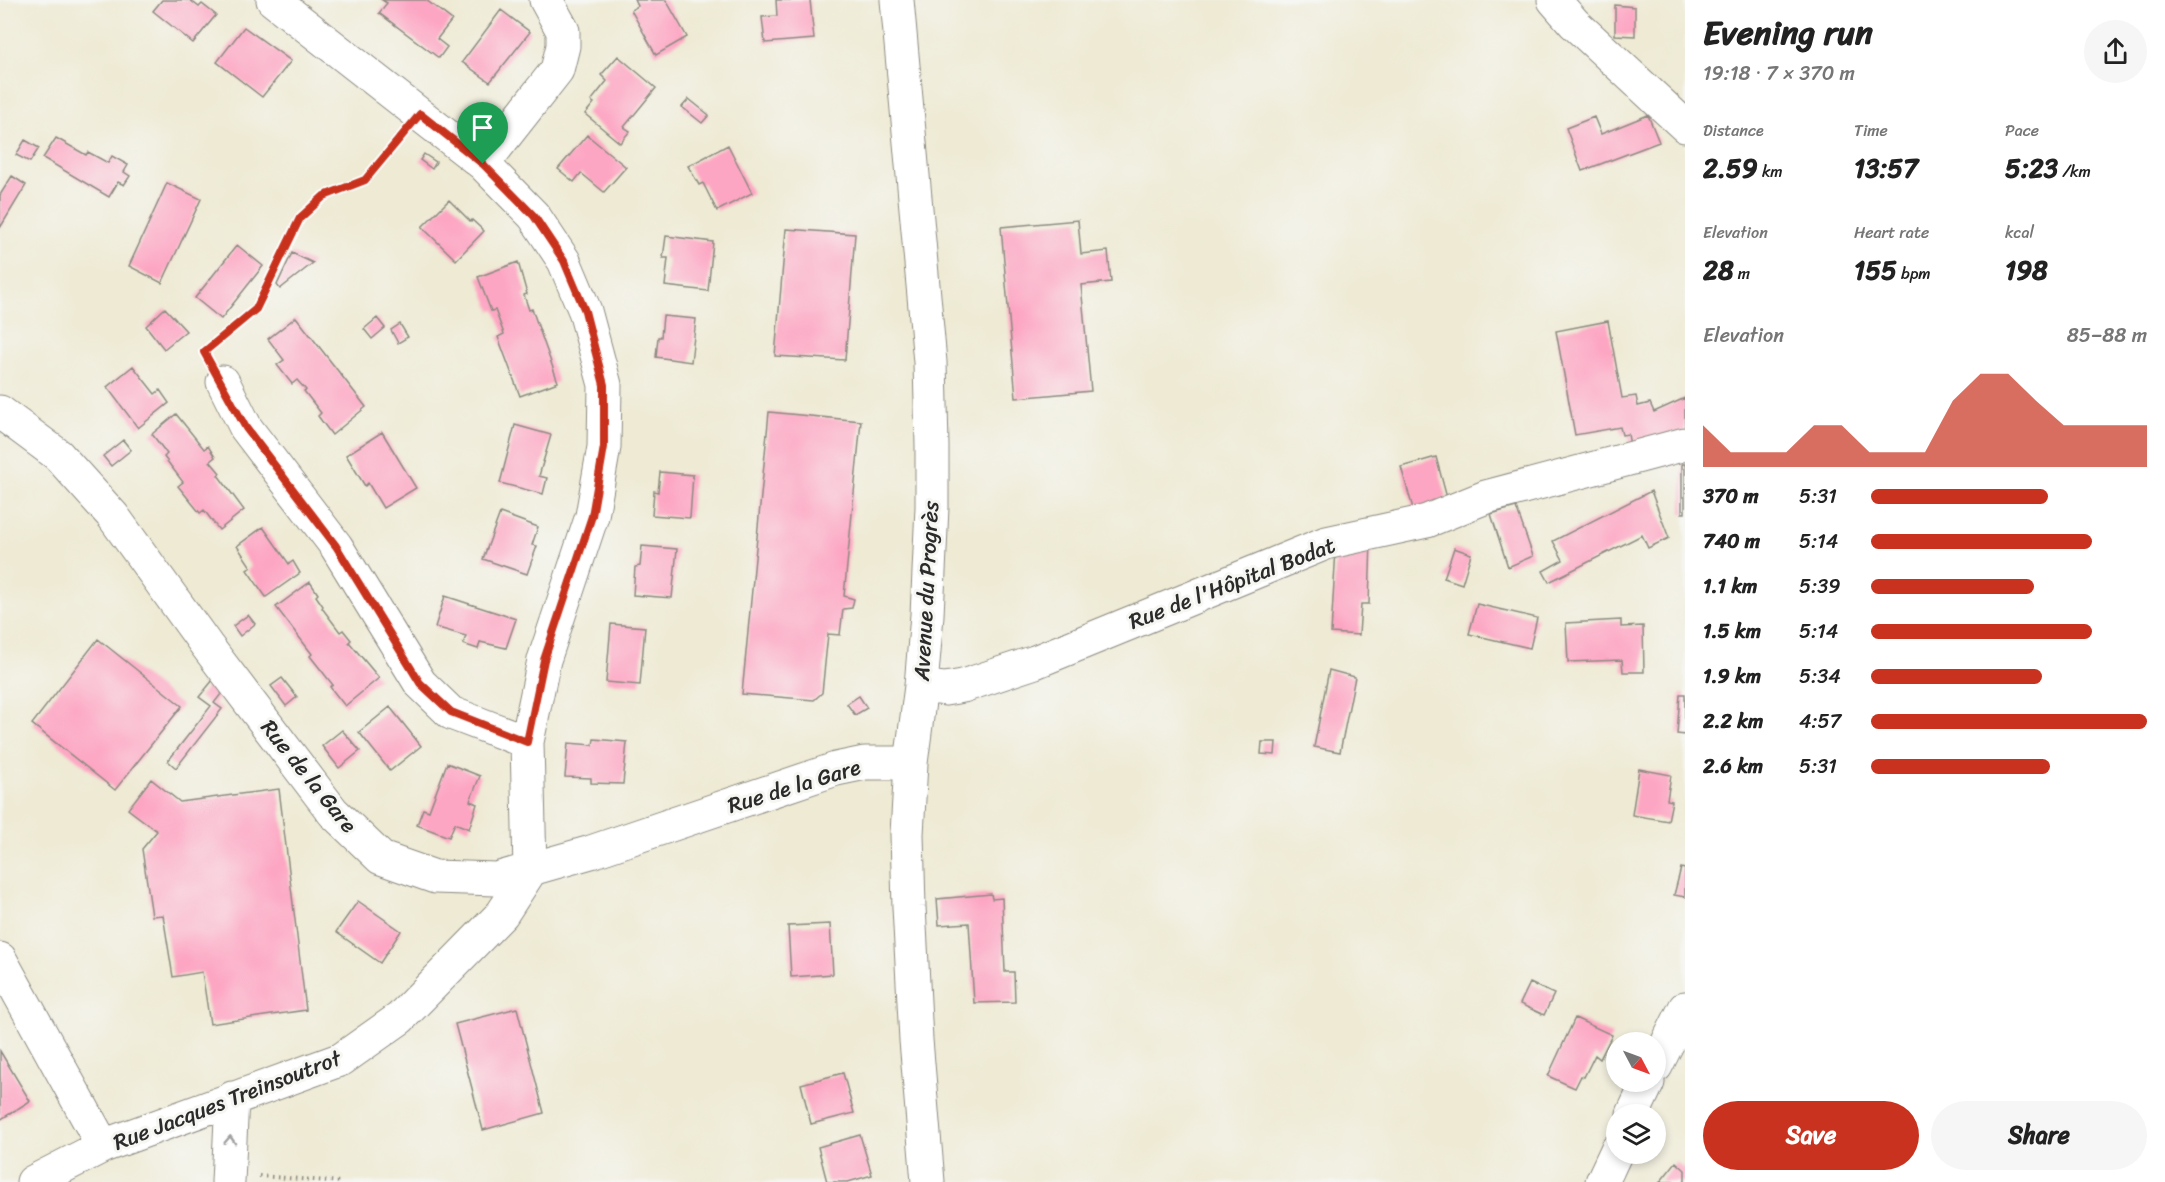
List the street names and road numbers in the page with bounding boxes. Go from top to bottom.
street label: Avenue du Progrès [902,499,950,683]
street label: Rue de l'Hôpital Bodat [1123,525,1341,640]
street label: Rue de la Gare [251,710,368,842]
street label: Rue de la Gare [723,747,866,825]
street label: Rue Jacques Treinsoutrot [107,1038,348,1161]

